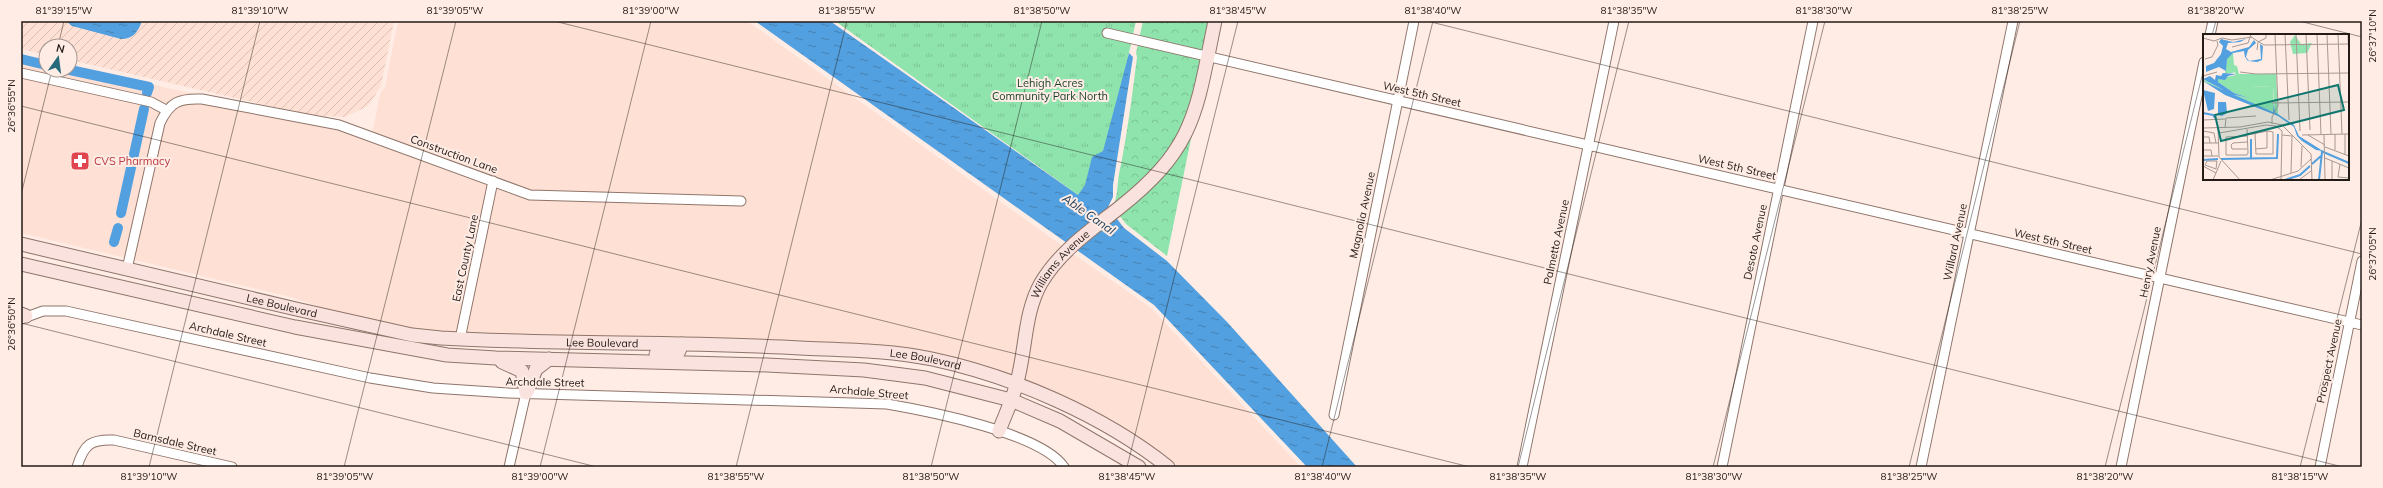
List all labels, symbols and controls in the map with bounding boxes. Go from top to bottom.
text: 81°39'15"W [36,4,92,17]
text: 81°39'10"W [232,4,288,17]
text: 81°39'05"W [427,4,483,17]
text: 81°39'00"W [623,4,679,17]
text: 81°38'55"W [819,4,875,17]
text: 81°38'50"W [1014,4,1070,17]
text: 81°38'45"W [1210,4,1266,17]
text: 81°38'40"W [1405,4,1461,17]
text: 81°38'35"W [1601,4,1657,17]
text: 81°38'30"W [1796,4,1852,17]
text: 81°38'25"W [1992,4,2048,17]
text: 81°38'20"W [2188,4,2244,17]
text: 26°37'10"N [2366,9,2379,63]
inset map [2203,34,2349,180]
north arrow [38,38,78,78]
text: N [55,40,66,56]
park label: Lehigh Acres Community Park North [992,76,1108,103]
street label: West 5th Street [1382,78,1463,110]
text: 26°36'55"N [5,79,18,133]
street label: Construction Lane [408,132,500,176]
pharmacy icon: CVS Pharmacy [69,150,91,172]
street label: West 5th Street [1697,151,1778,183]
place label: CVS Pharmacy [94,154,171,168]
street label: Magnolia Avenue [1346,170,1378,260]
water label: Able Canal [1059,190,1118,238]
street label: Palmetto Avenue [1540,198,1572,286]
street label: Willard Avenue [1940,202,1970,282]
street label: Desoto Avenue [1740,203,1770,281]
street label: East County Lane [449,213,481,303]
street label: West 5th Street [2013,225,2094,257]
street label: Henry Avenue [2136,225,2164,299]
street label: Williams Avenue [1028,227,1092,301]
text: 26°37'05"N [2366,227,2379,281]
street label: Lee Boulevard [245,291,319,321]
text: 26°36'50"N [5,297,18,351]
street label: Archdale Street [188,318,268,350]
street label: Prospect Avenue [2313,318,2345,404]
street label: Lee Boulevard [566,335,639,350]
street label: Lee Boulevard [889,346,963,373]
street label: Archdale Street [505,374,585,390]
street label: Archdale Street [829,382,909,402]
street label: Barnsdale Street [132,426,218,458]
text: 81°39'10"W [121,470,177,483]
text: 81°39'05"W [317,470,373,483]
text: 81°39'00"W [512,470,568,483]
text: 81°38'55"W [708,470,764,483]
text: 81°38'50"W [903,470,959,483]
text: 81°38'45"W [1099,470,1155,483]
text: 81°38'40"W [1295,470,1351,483]
text: 81°38'35"W [1490,470,1546,483]
text: 81°38'30"W [1686,470,1742,483]
text: 81°38'25"W [1881,470,1937,483]
text: 81°38'20"W [2077,470,2133,483]
text: 81°38'15"W [2272,470,2328,483]

